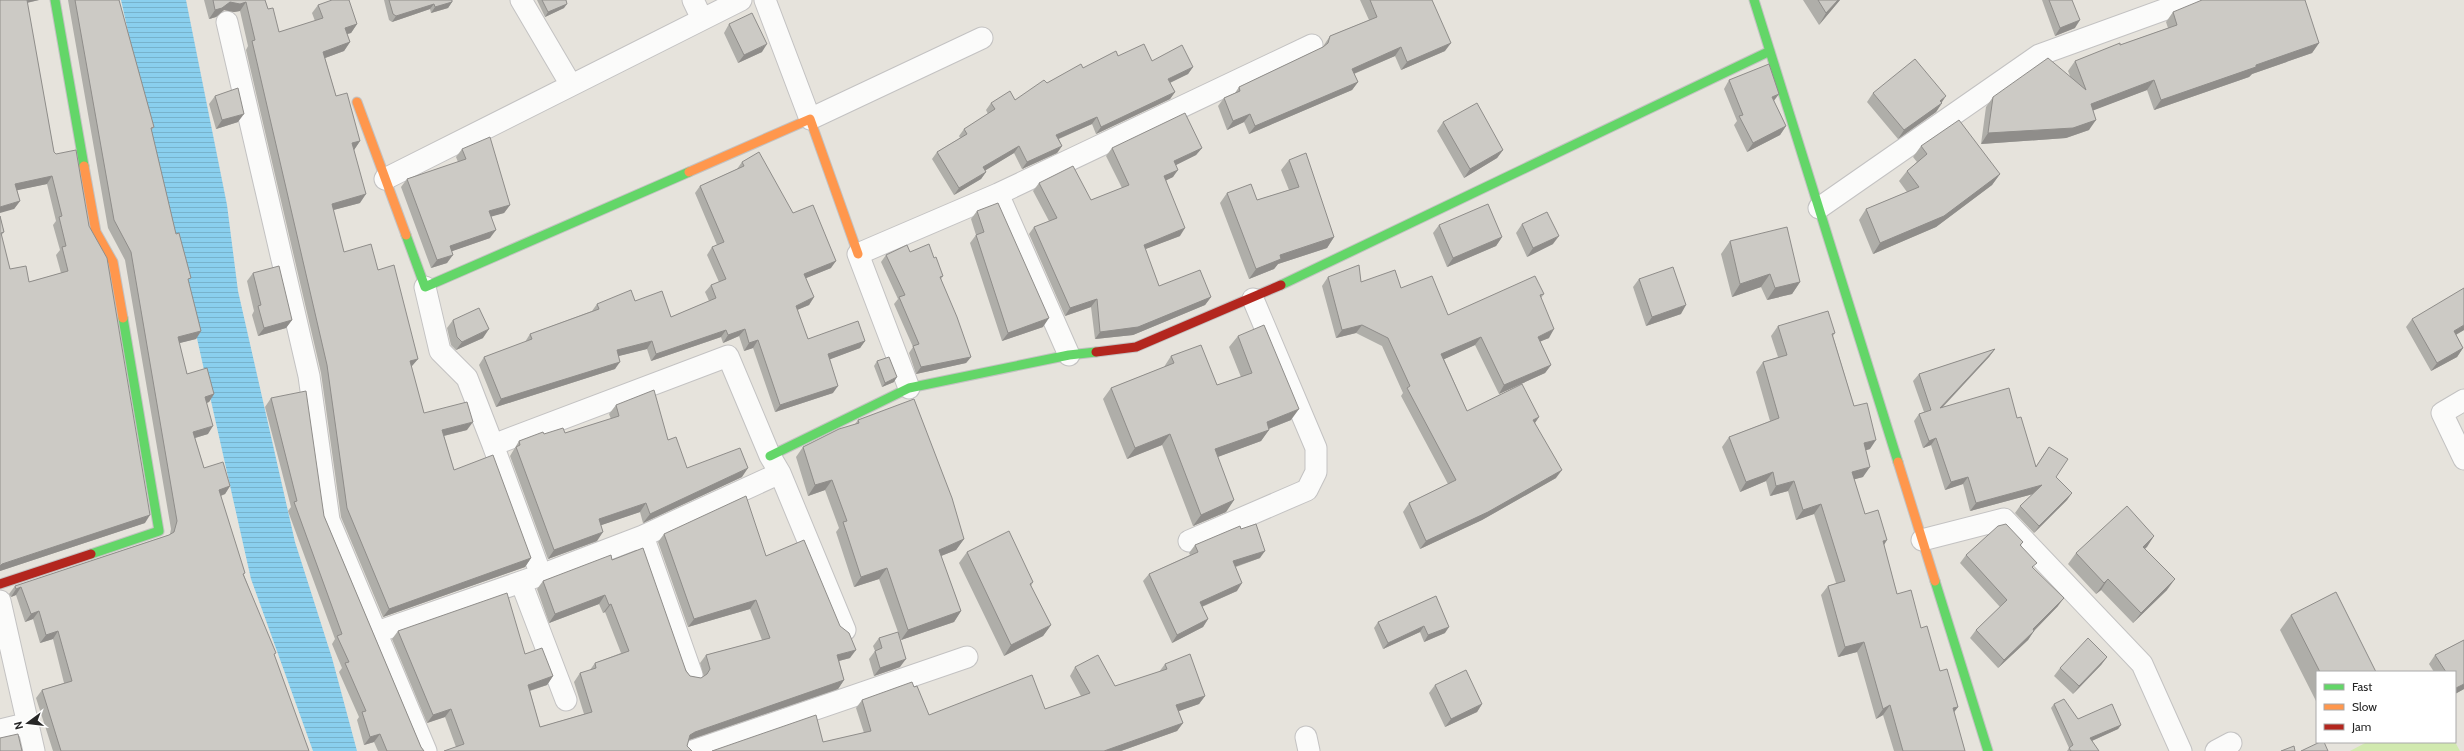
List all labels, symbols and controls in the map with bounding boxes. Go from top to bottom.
legend [2316,671,2456,743]
text: Fast [2352,679,2372,694]
text: Slow [2352,699,2377,714]
north arrow [8,703,48,743]
text: Jam [2351,719,2371,734]
text: N [11,720,26,731]

